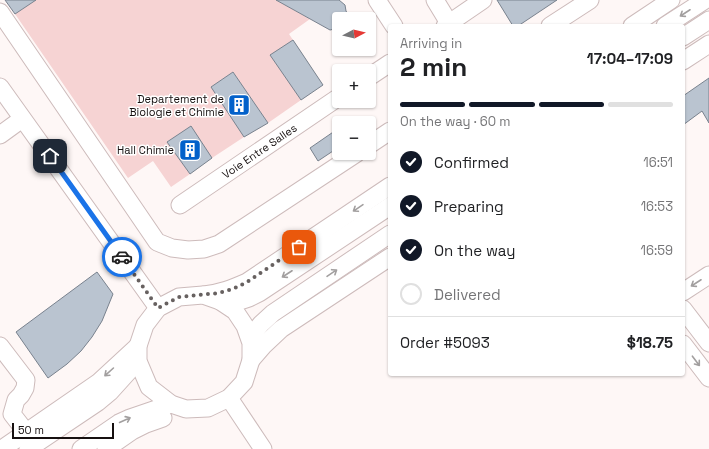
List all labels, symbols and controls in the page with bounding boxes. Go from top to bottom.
one-way arrow [680,9,691,17]
north arrow [332,12,376,56]
map controls [332,12,376,160]
text: Arriving in [400,35,462,52]
text: 17:04–17:09 [587,49,673,68]
text: 2 min [400,50,467,84]
button: + [332,64,376,108]
place label: Departement de Biologie et Chimie [129,92,224,119]
building icon: Departement de Biologie et Chimie [226,92,252,118]
text: On the way · 60 m [400,113,511,130]
button: − [332,116,376,160]
street label: Voie Entre Salles [219,121,300,181]
building icon: Hall Chimie [177,137,203,163]
pin [33,139,67,173]
place label: Hall Chimie [117,143,174,157]
icon: home [39,145,61,167]
icon: check [400,151,422,173]
text: Confirmed [434,153,509,172]
text: 16:51 [643,154,673,171]
icon: check [400,195,422,217]
text: Preparing [434,197,504,216]
text: 16:53 [641,198,673,215]
one-way arrow [352,204,363,212]
pin [282,230,316,264]
icon: bag [288,236,310,258]
courier [102,237,142,277]
icon: check [400,239,422,261]
text: On the way [434,241,515,260]
text: 16:59 [641,242,673,259]
icon: car [111,246,133,268]
one-way arrow [326,269,337,277]
one-way arrow [282,270,293,278]
one-way arrow [691,279,702,287]
text: Delivered [434,285,501,304]
text: Order #5093 [400,333,490,352]
text: $18.75 [627,333,673,352]
one-way arrow [692,355,700,366]
one-way arrow [104,368,114,377]
one-way arrow [119,416,131,423]
scale bar [12,421,114,440]
text: 50 m [18,423,44,437]

